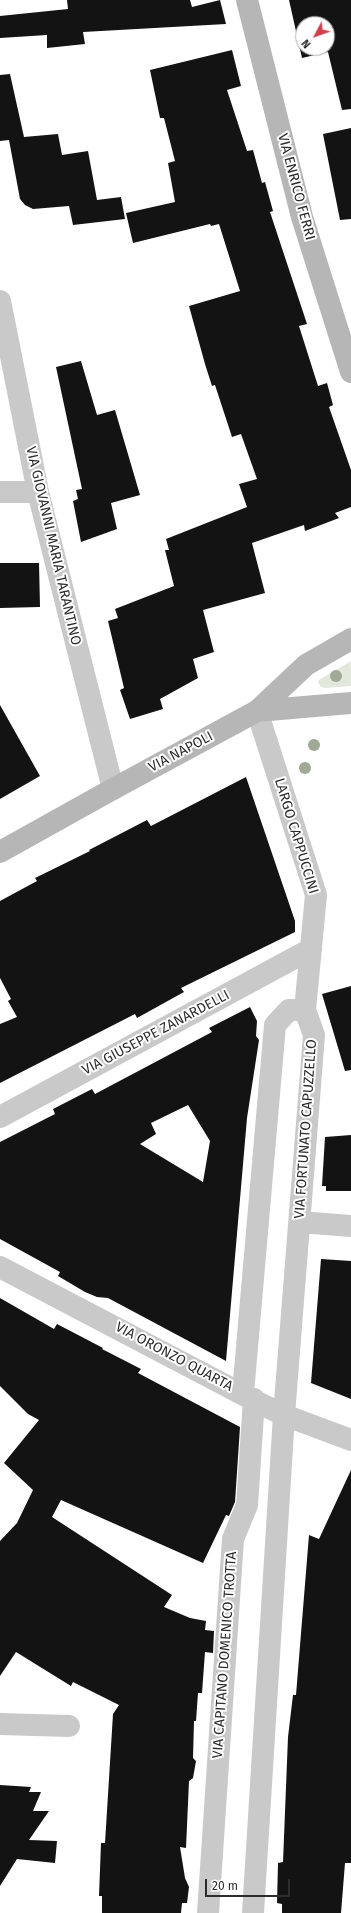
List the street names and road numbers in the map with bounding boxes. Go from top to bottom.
street label: VIA ENRICO FERRI [274,132,318,242]
street label: VIA GIOVANNI MARIA TARANTINO [22,445,84,647]
street label: VIA NAPOLI [146,728,216,776]
street label: LARGO CAPPUCCINI [270,776,322,896]
street label: VIA GIUSEPPE ZANARDELLI [80,987,232,1079]
street label: VIA FORTUNATO CAPUZZELLO [291,1039,321,1219]
street label: VIA ORONZO QUARTA [112,1319,236,1395]
street label: VIA CAPITANO DOMENICO TROTTA [209,1551,241,1759]

